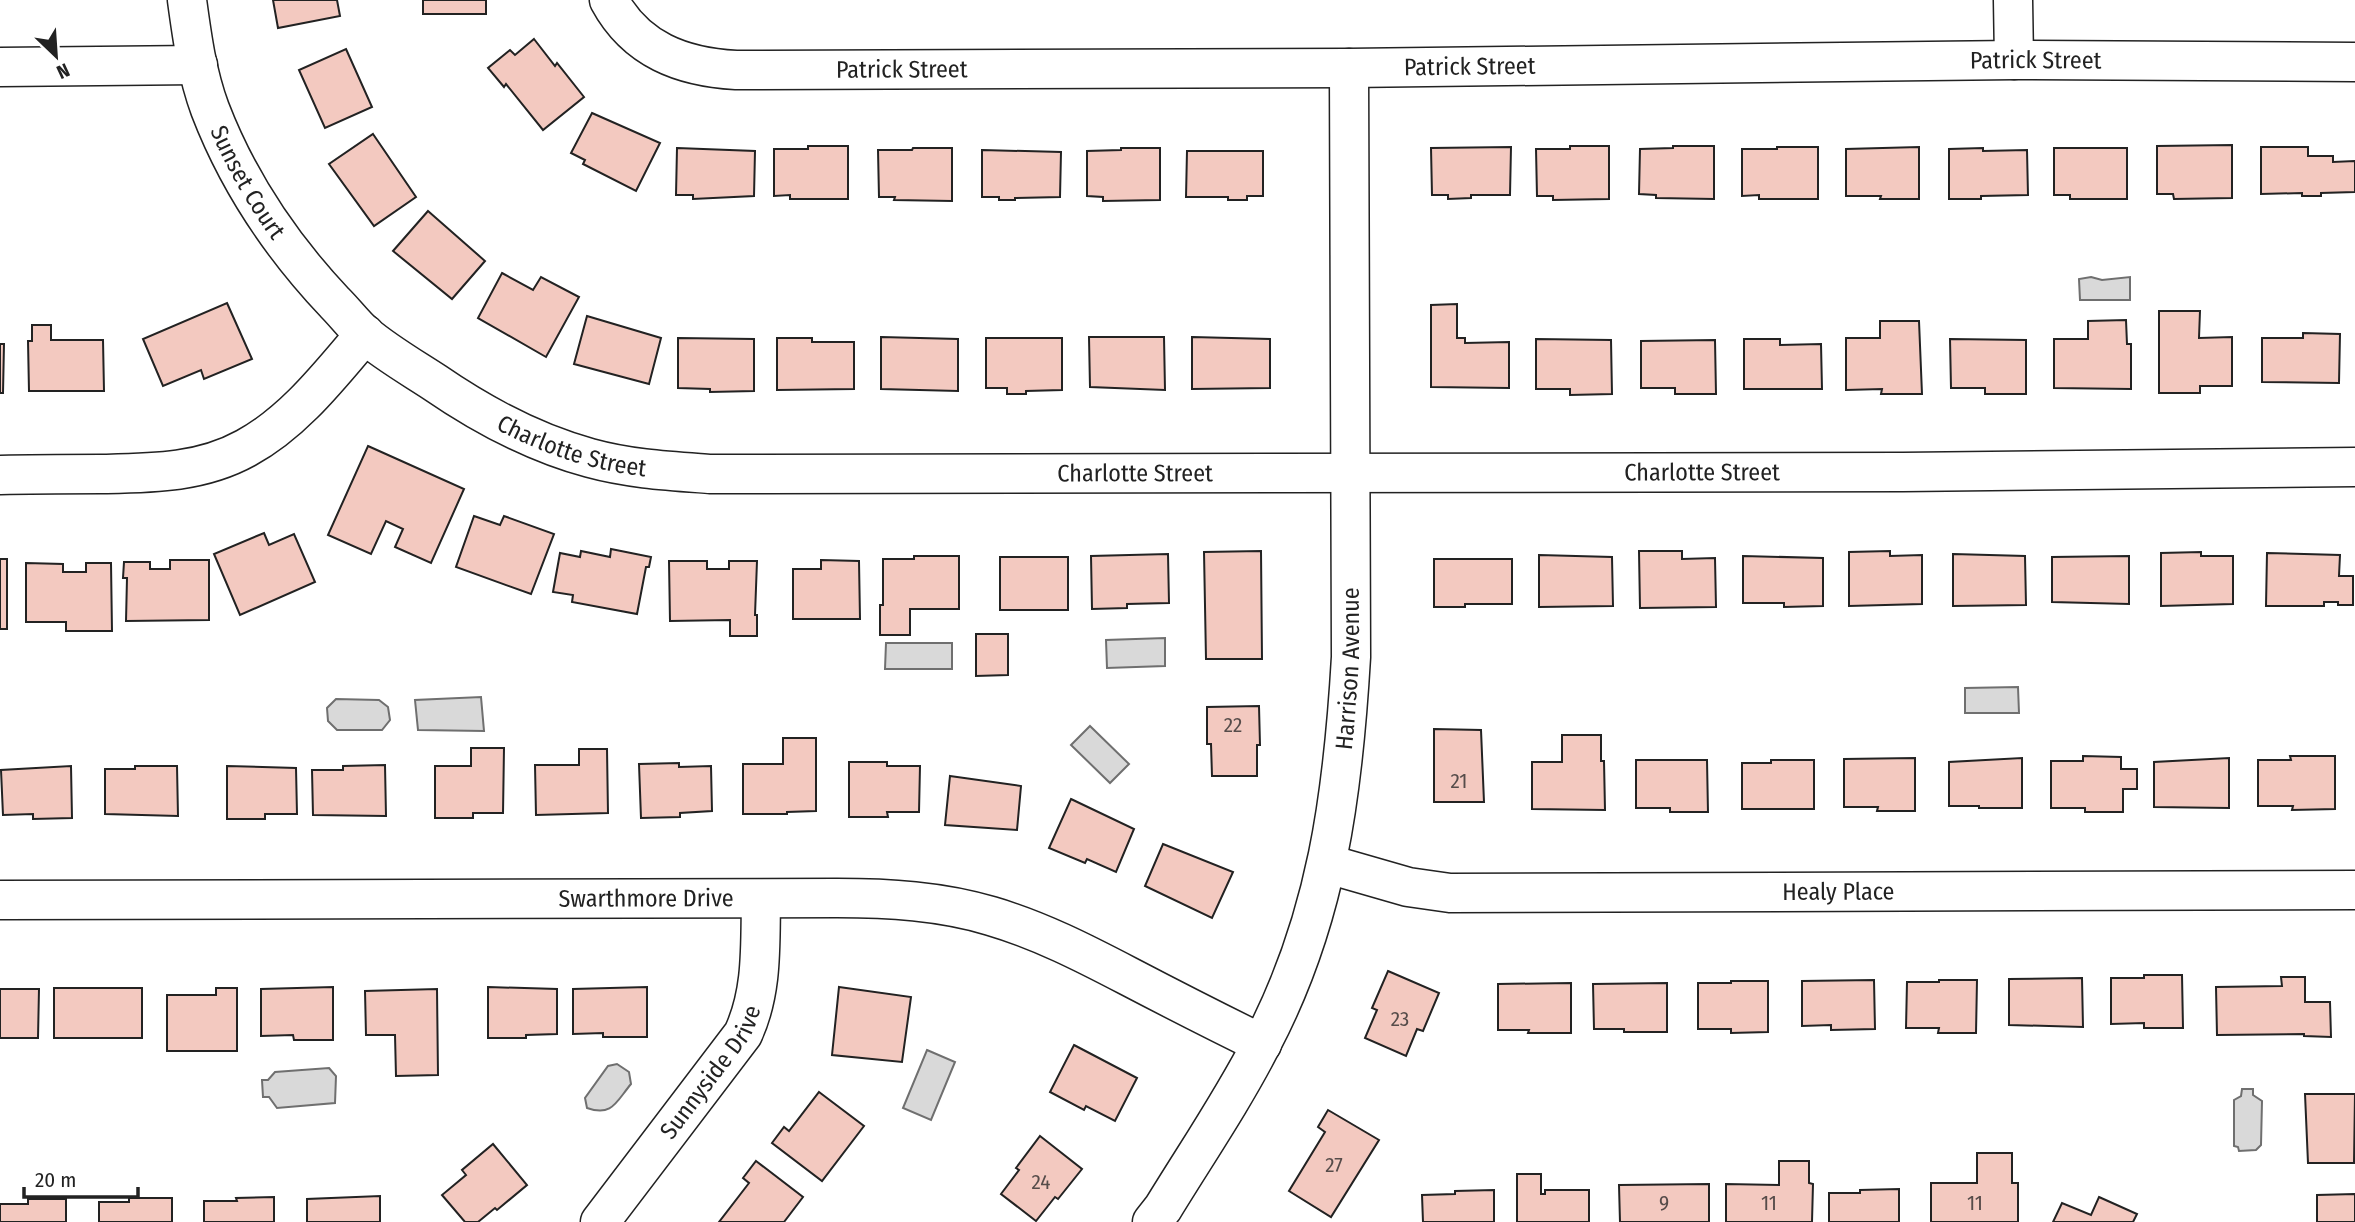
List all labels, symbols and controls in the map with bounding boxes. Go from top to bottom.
north arrow [21,21,91,91]
street label: Patrick Street [1970,46,2102,75]
street label: Patrick Street [1404,52,1536,81]
street label: Patrick Street [836,55,968,84]
text: N [53,58,73,84]
street label: Sunset Court [204,121,291,244]
street label: Charlotte Street [492,409,648,482]
street label: Charlotte Street [1624,458,1780,486]
street label: Charlotte Street [1057,459,1213,487]
street label: Harrison Avenue [1330,587,1365,751]
house number: 22 [1224,712,1242,738]
house number: 21 [1451,768,1468,794]
street label: Healy Place [1782,878,1894,906]
street label: Swarthmore Drive [558,884,734,913]
street label: Sunnyside Drive [654,1002,766,1144]
house number: 23 [1391,1006,1409,1032]
house number: 27 [1325,1152,1343,1178]
scale bar [24,1156,138,1200]
text: 20 m [35,1167,76,1193]
house number: 24 [1031,1169,1051,1195]
house number: 9 [1659,1190,1669,1216]
house number: 11 [1761,1190,1777,1216]
house number: 11 [1967,1190,1983,1216]

